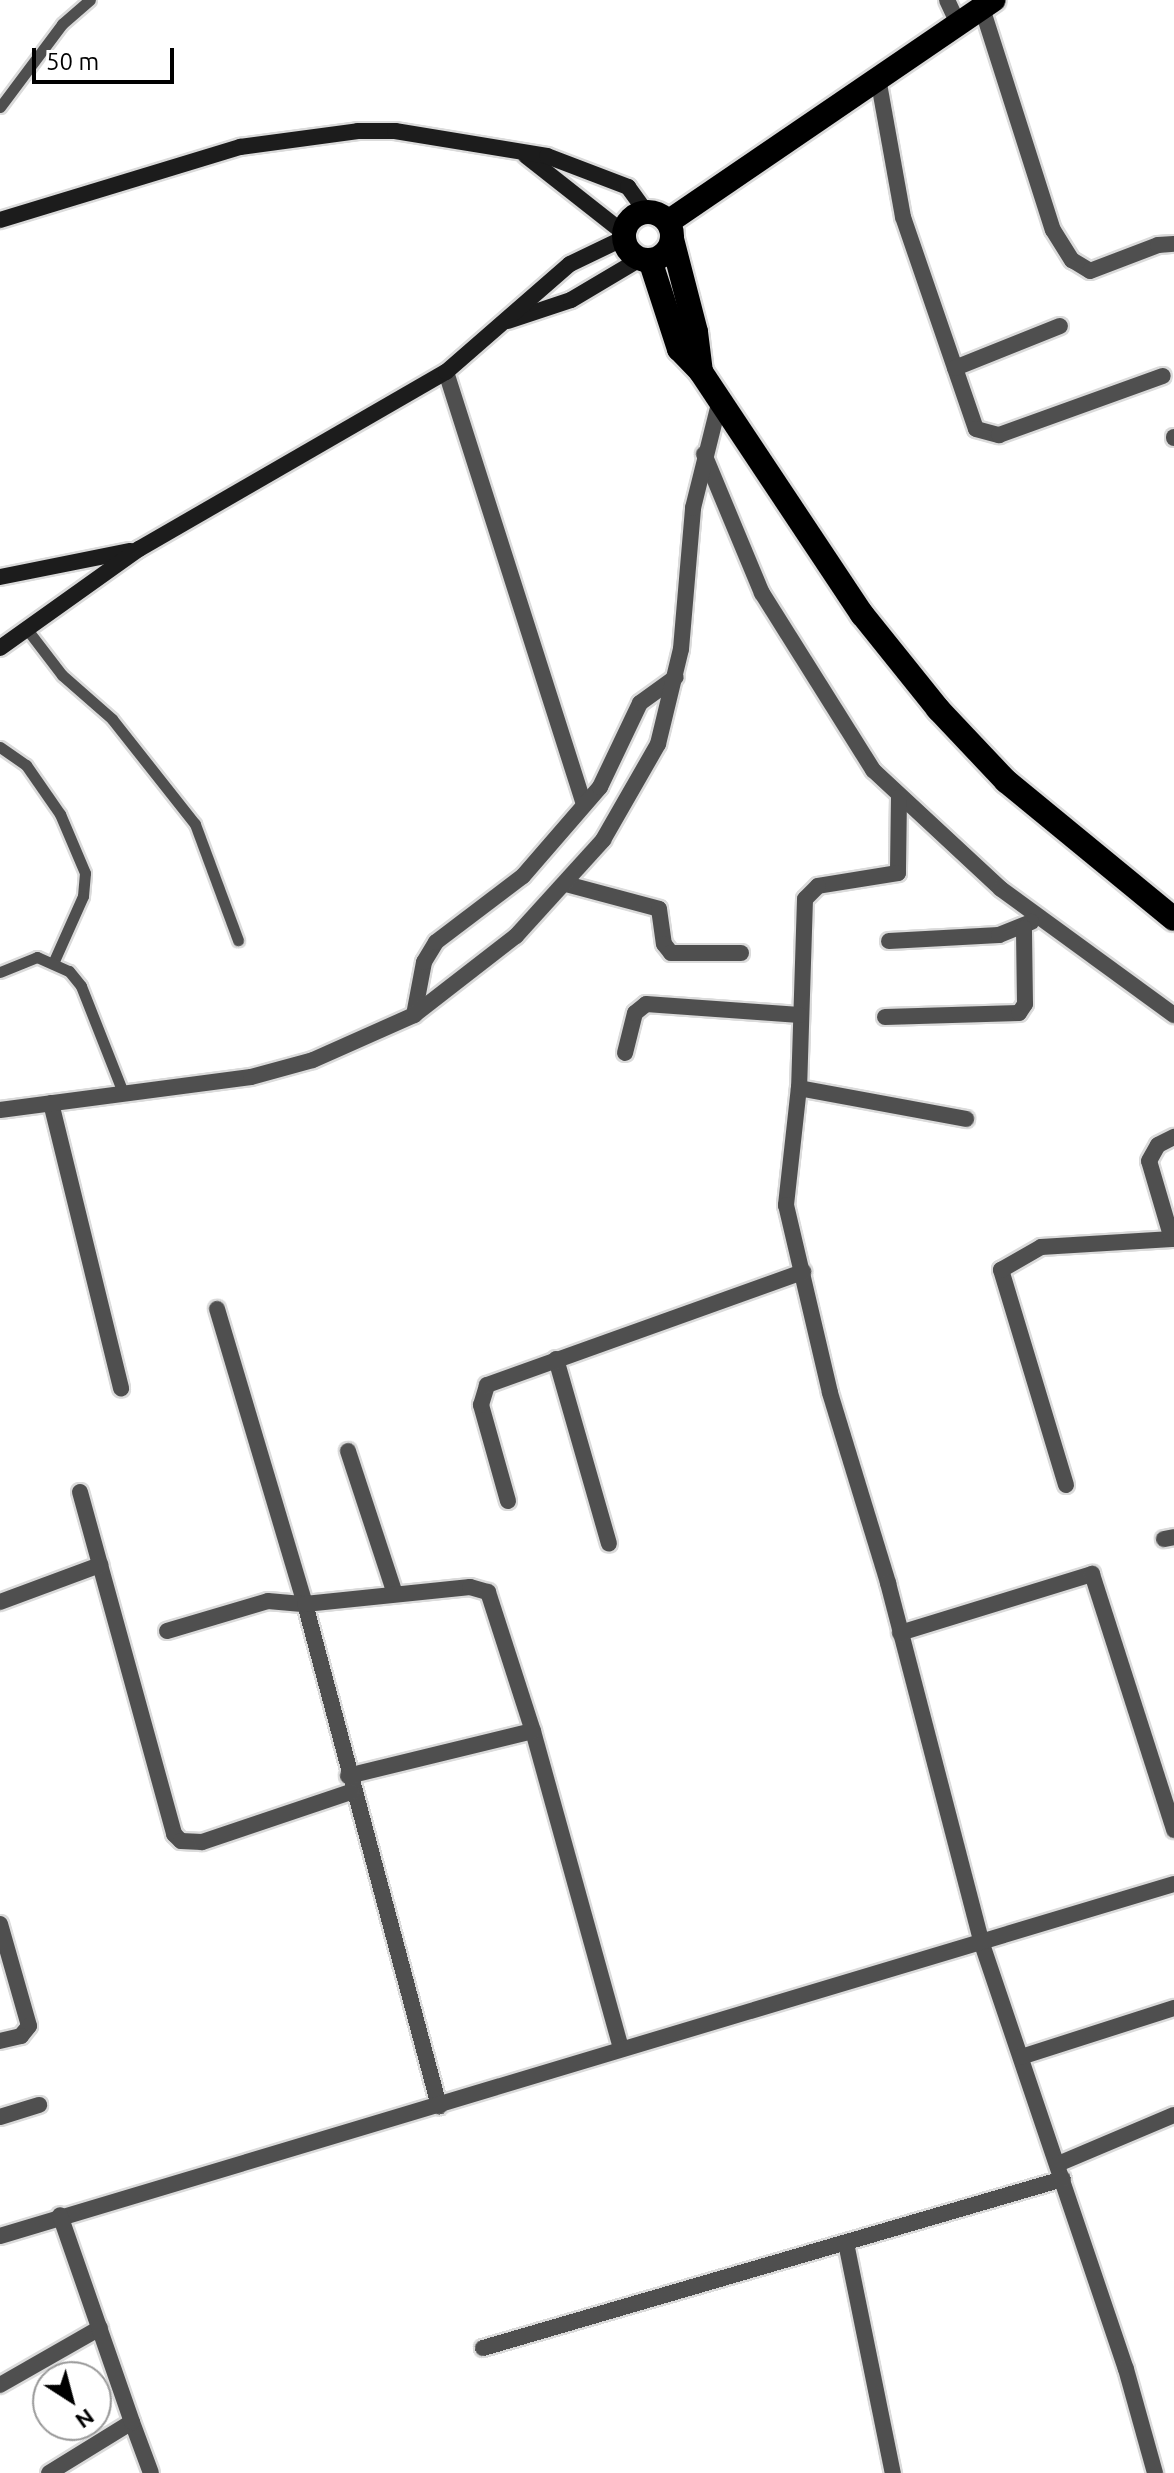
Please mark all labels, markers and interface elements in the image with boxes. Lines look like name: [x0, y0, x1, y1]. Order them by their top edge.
scale bar: [36, 32, 178, 82]
text: 50 m: [46, 48, 99, 75]
north arrow: [32, 2361, 112, 2441]
text: N: [71, 2404, 99, 2434]

